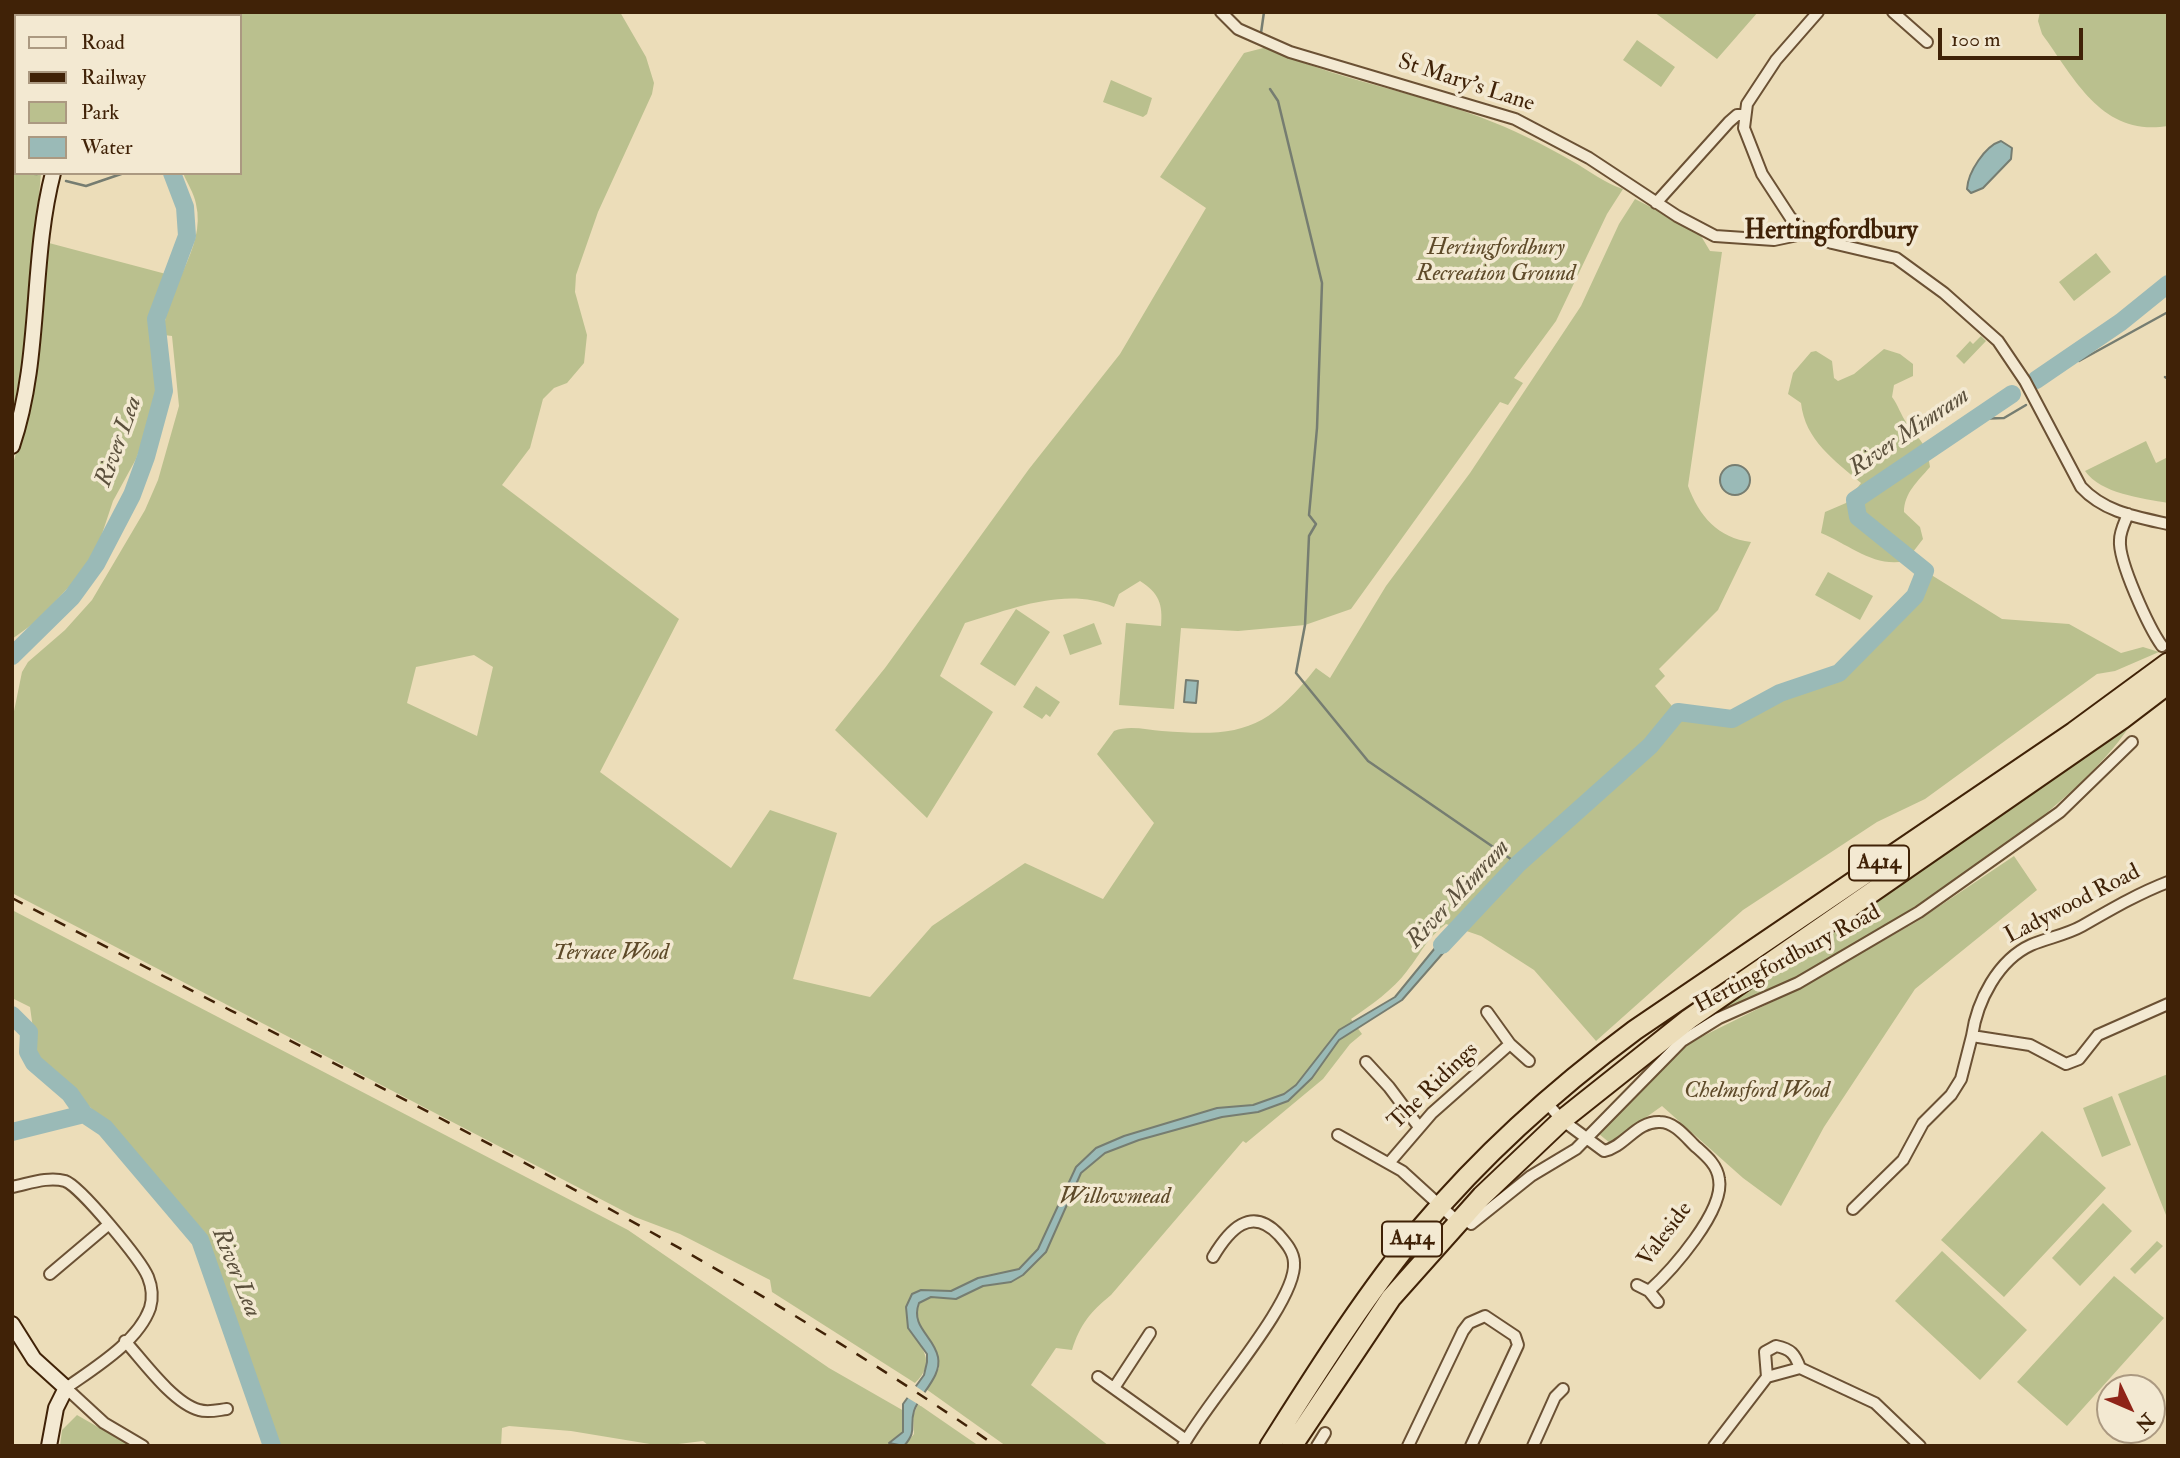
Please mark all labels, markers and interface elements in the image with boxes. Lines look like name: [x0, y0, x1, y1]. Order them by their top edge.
legend: [14, 14, 242, 175]
scale bar: [1942, 14, 2087, 58]
text: 100 m: [1951, 26, 2001, 53]
text: Road: [81, 29, 125, 56]
street label: St Mary's Lane: [1394, 49, 1538, 119]
text: Railway: [81, 64, 146, 91]
text: Park: [81, 99, 119, 126]
text: Water: [81, 134, 133, 161]
district label: Hertingfordbury: [1744, 216, 1918, 248]
park label: Hertingfordbury Recreation Ground: [1416, 235, 1576, 289]
water label: River Mimram: [1845, 382, 1975, 484]
water label: River Lea: [90, 393, 150, 491]
water label: River Mimram: [1401, 835, 1517, 955]
road number: A414: [1849, 846, 1909, 880]
street label: Ladywood Road: [2001, 859, 2145, 951]
street label: Hertingfordbury Road: [1690, 899, 1886, 1021]
park label: Terrace Wood: [553, 940, 669, 968]
street label: The Ridings: [1383, 1037, 1485, 1137]
park label: Chelmsford Wood: [1684, 1078, 1830, 1106]
park label: Willowmead: [1059, 1184, 1171, 1212]
street label: Valeside: [1633, 1197, 1699, 1273]
road number: A414: [1382, 1222, 1442, 1256]
water label: River Lea: [204, 1224, 266, 1322]
north arrow: [2096, 1374, 2166, 1444]
text: N: [2130, 1408, 2159, 1437]

